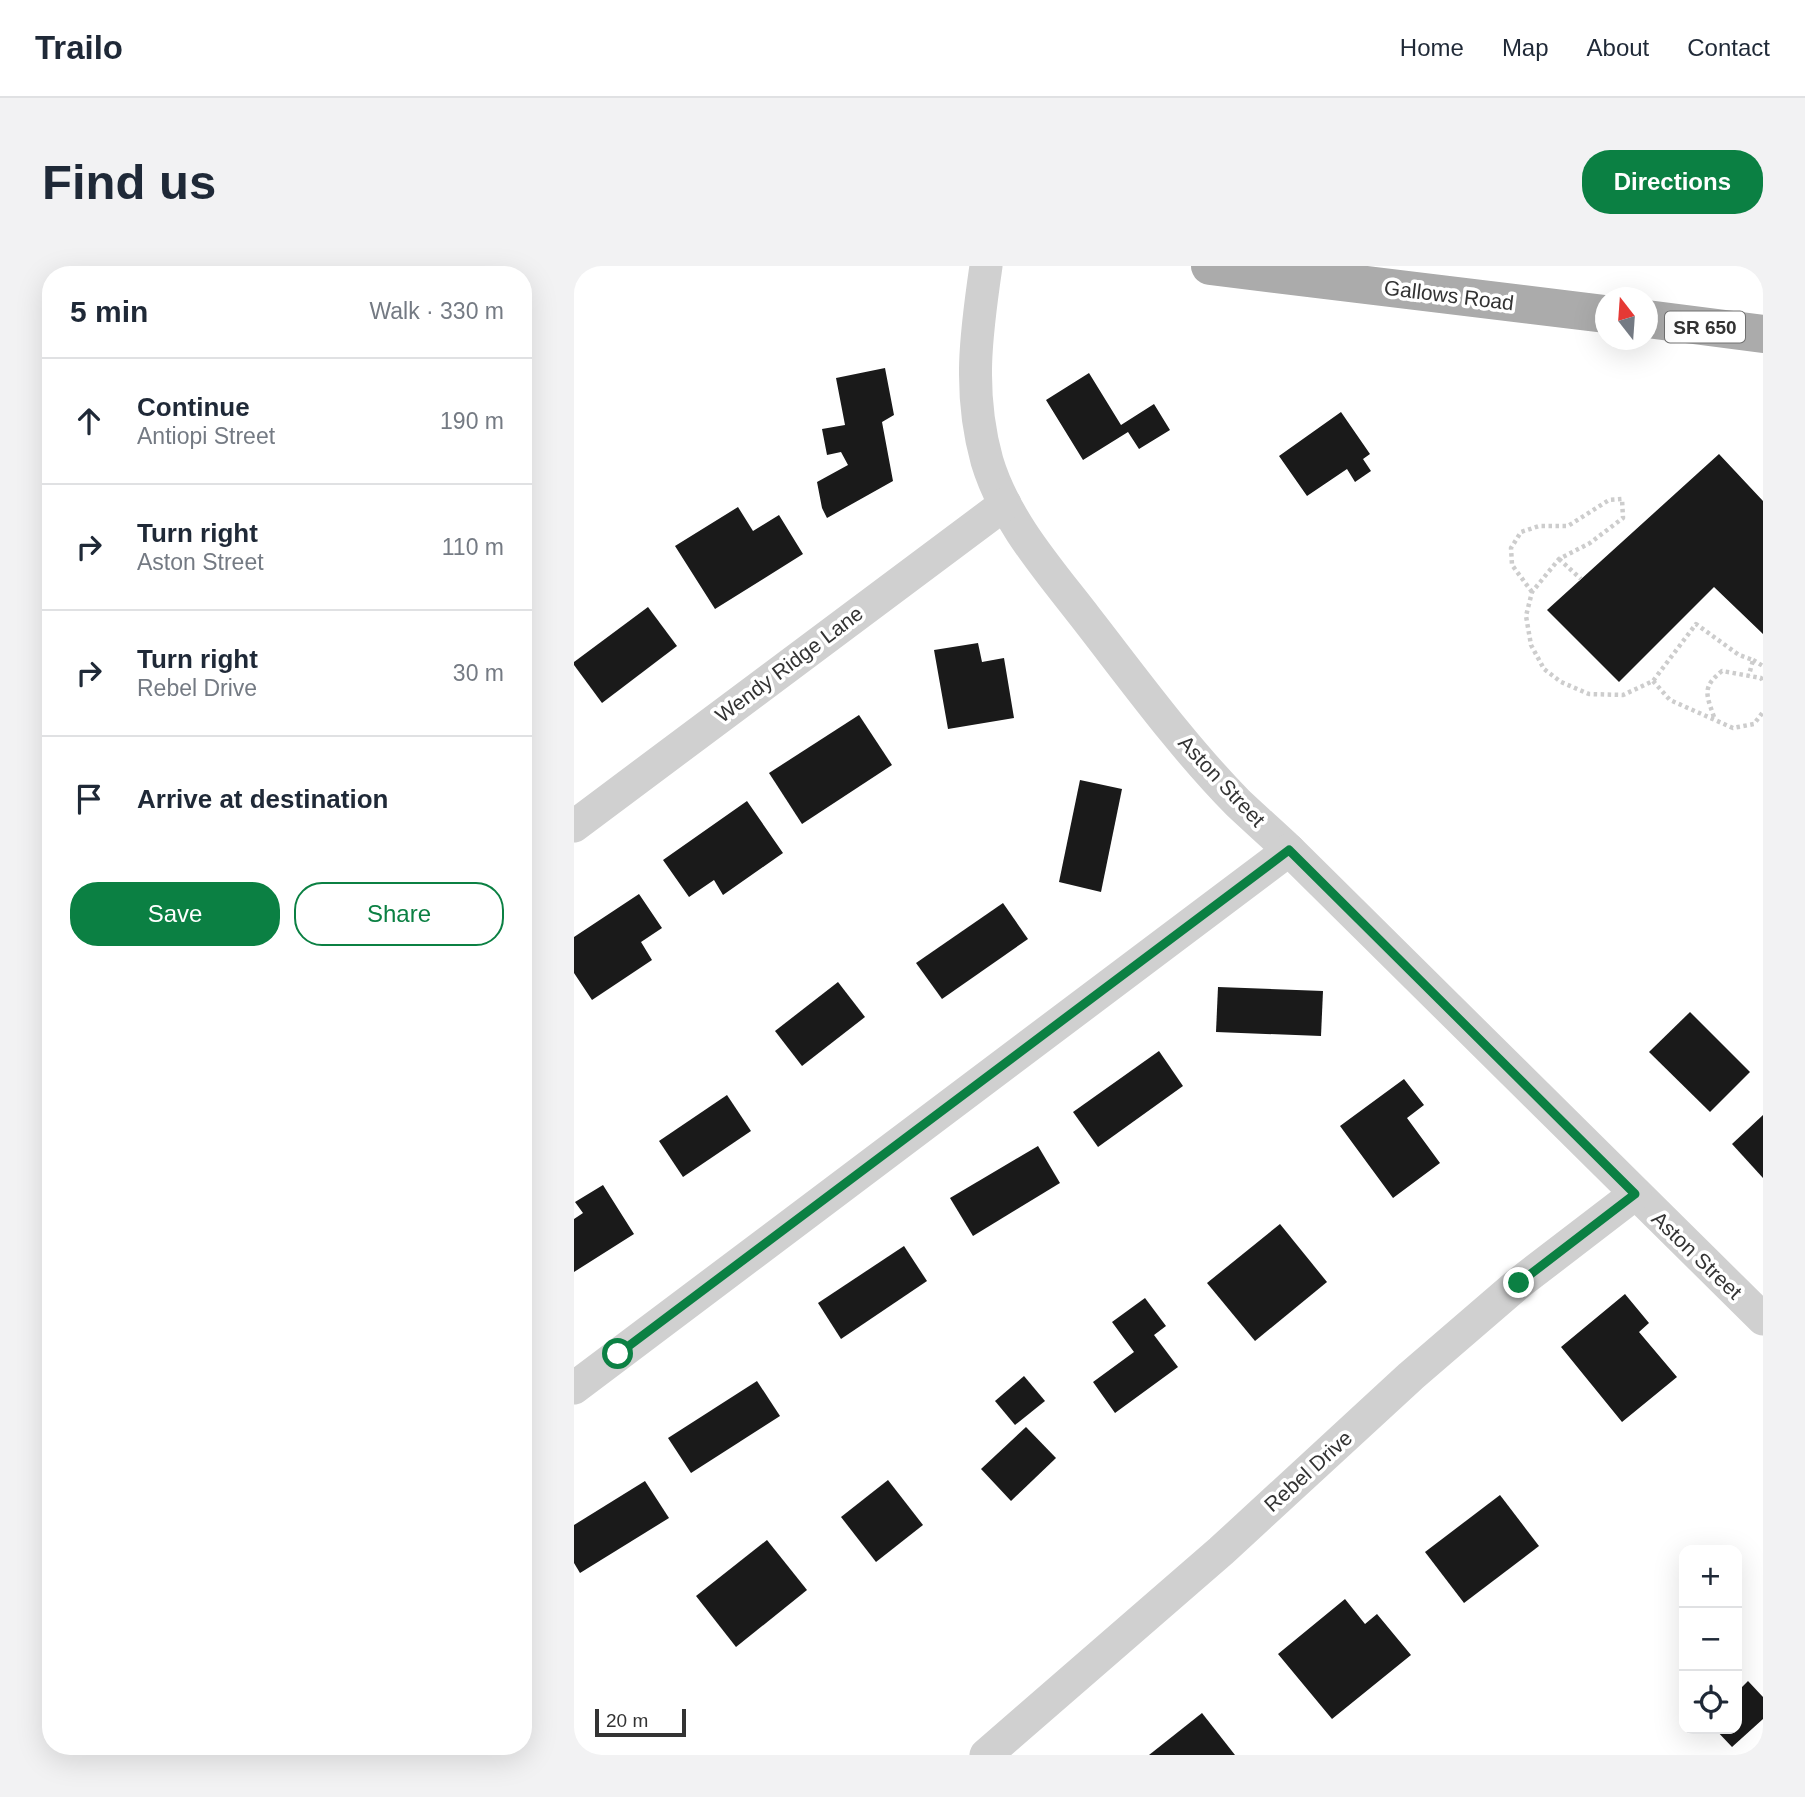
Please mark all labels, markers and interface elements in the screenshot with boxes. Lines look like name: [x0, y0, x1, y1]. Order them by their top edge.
text: Trailo: [35, 29, 123, 66]
text: Home: [1400, 34, 1464, 61]
text: Map: [1502, 34, 1549, 61]
text: About: [1587, 34, 1649, 61]
text: Contact: [1687, 34, 1770, 61]
button: Directions: [1582, 150, 1763, 214]
text: Find us: [42, 155, 216, 209]
street label: Gallows Road: [1383, 276, 1515, 314]
north arrow: [1595, 287, 1658, 350]
text: 5 min: [70, 295, 148, 328]
text: Walk · 330 m: [369, 298, 504, 324]
road number: SR 650: [1665, 311, 1745, 342]
text: Continue: [137, 392, 250, 422]
icon: ahead: [70, 402, 108, 440]
text: 190 m: [440, 408, 504, 434]
text: Antiopi Street: [137, 423, 275, 449]
text: Turn right: [137, 518, 258, 548]
icon: right: [70, 528, 108, 566]
text: 110 m: [442, 534, 504, 560]
text: Aston Street: [137, 549, 264, 575]
street label: Wendy Ridge Lane: [711, 601, 867, 727]
text: Turn right: [137, 644, 258, 674]
icon: right: [70, 654, 108, 692]
text: 30 m: [453, 660, 504, 686]
text: Rebel Drive: [137, 675, 257, 701]
street label: Aston Street: [1174, 731, 1270, 831]
icon: arrive: [70, 780, 108, 818]
text: Arrive at destination: [137, 784, 388, 814]
button: Save: [70, 882, 280, 946]
button: Share: [294, 882, 504, 946]
street label: Aston Street: [1647, 1207, 1747, 1304]
route end: [1503, 1267, 1534, 1298]
route start: [602, 1338, 633, 1369]
street label: Rebel Drive: [1260, 1426, 1356, 1516]
map controls: [1679, 1545, 1742, 1734]
button: +: [1679, 1545, 1742, 1608]
button: −: [1679, 1608, 1742, 1671]
button: locate: [1679, 1671, 1742, 1734]
scale bar: [595, 1706, 686, 1738]
text: 20 m: [606, 1710, 648, 1731]

